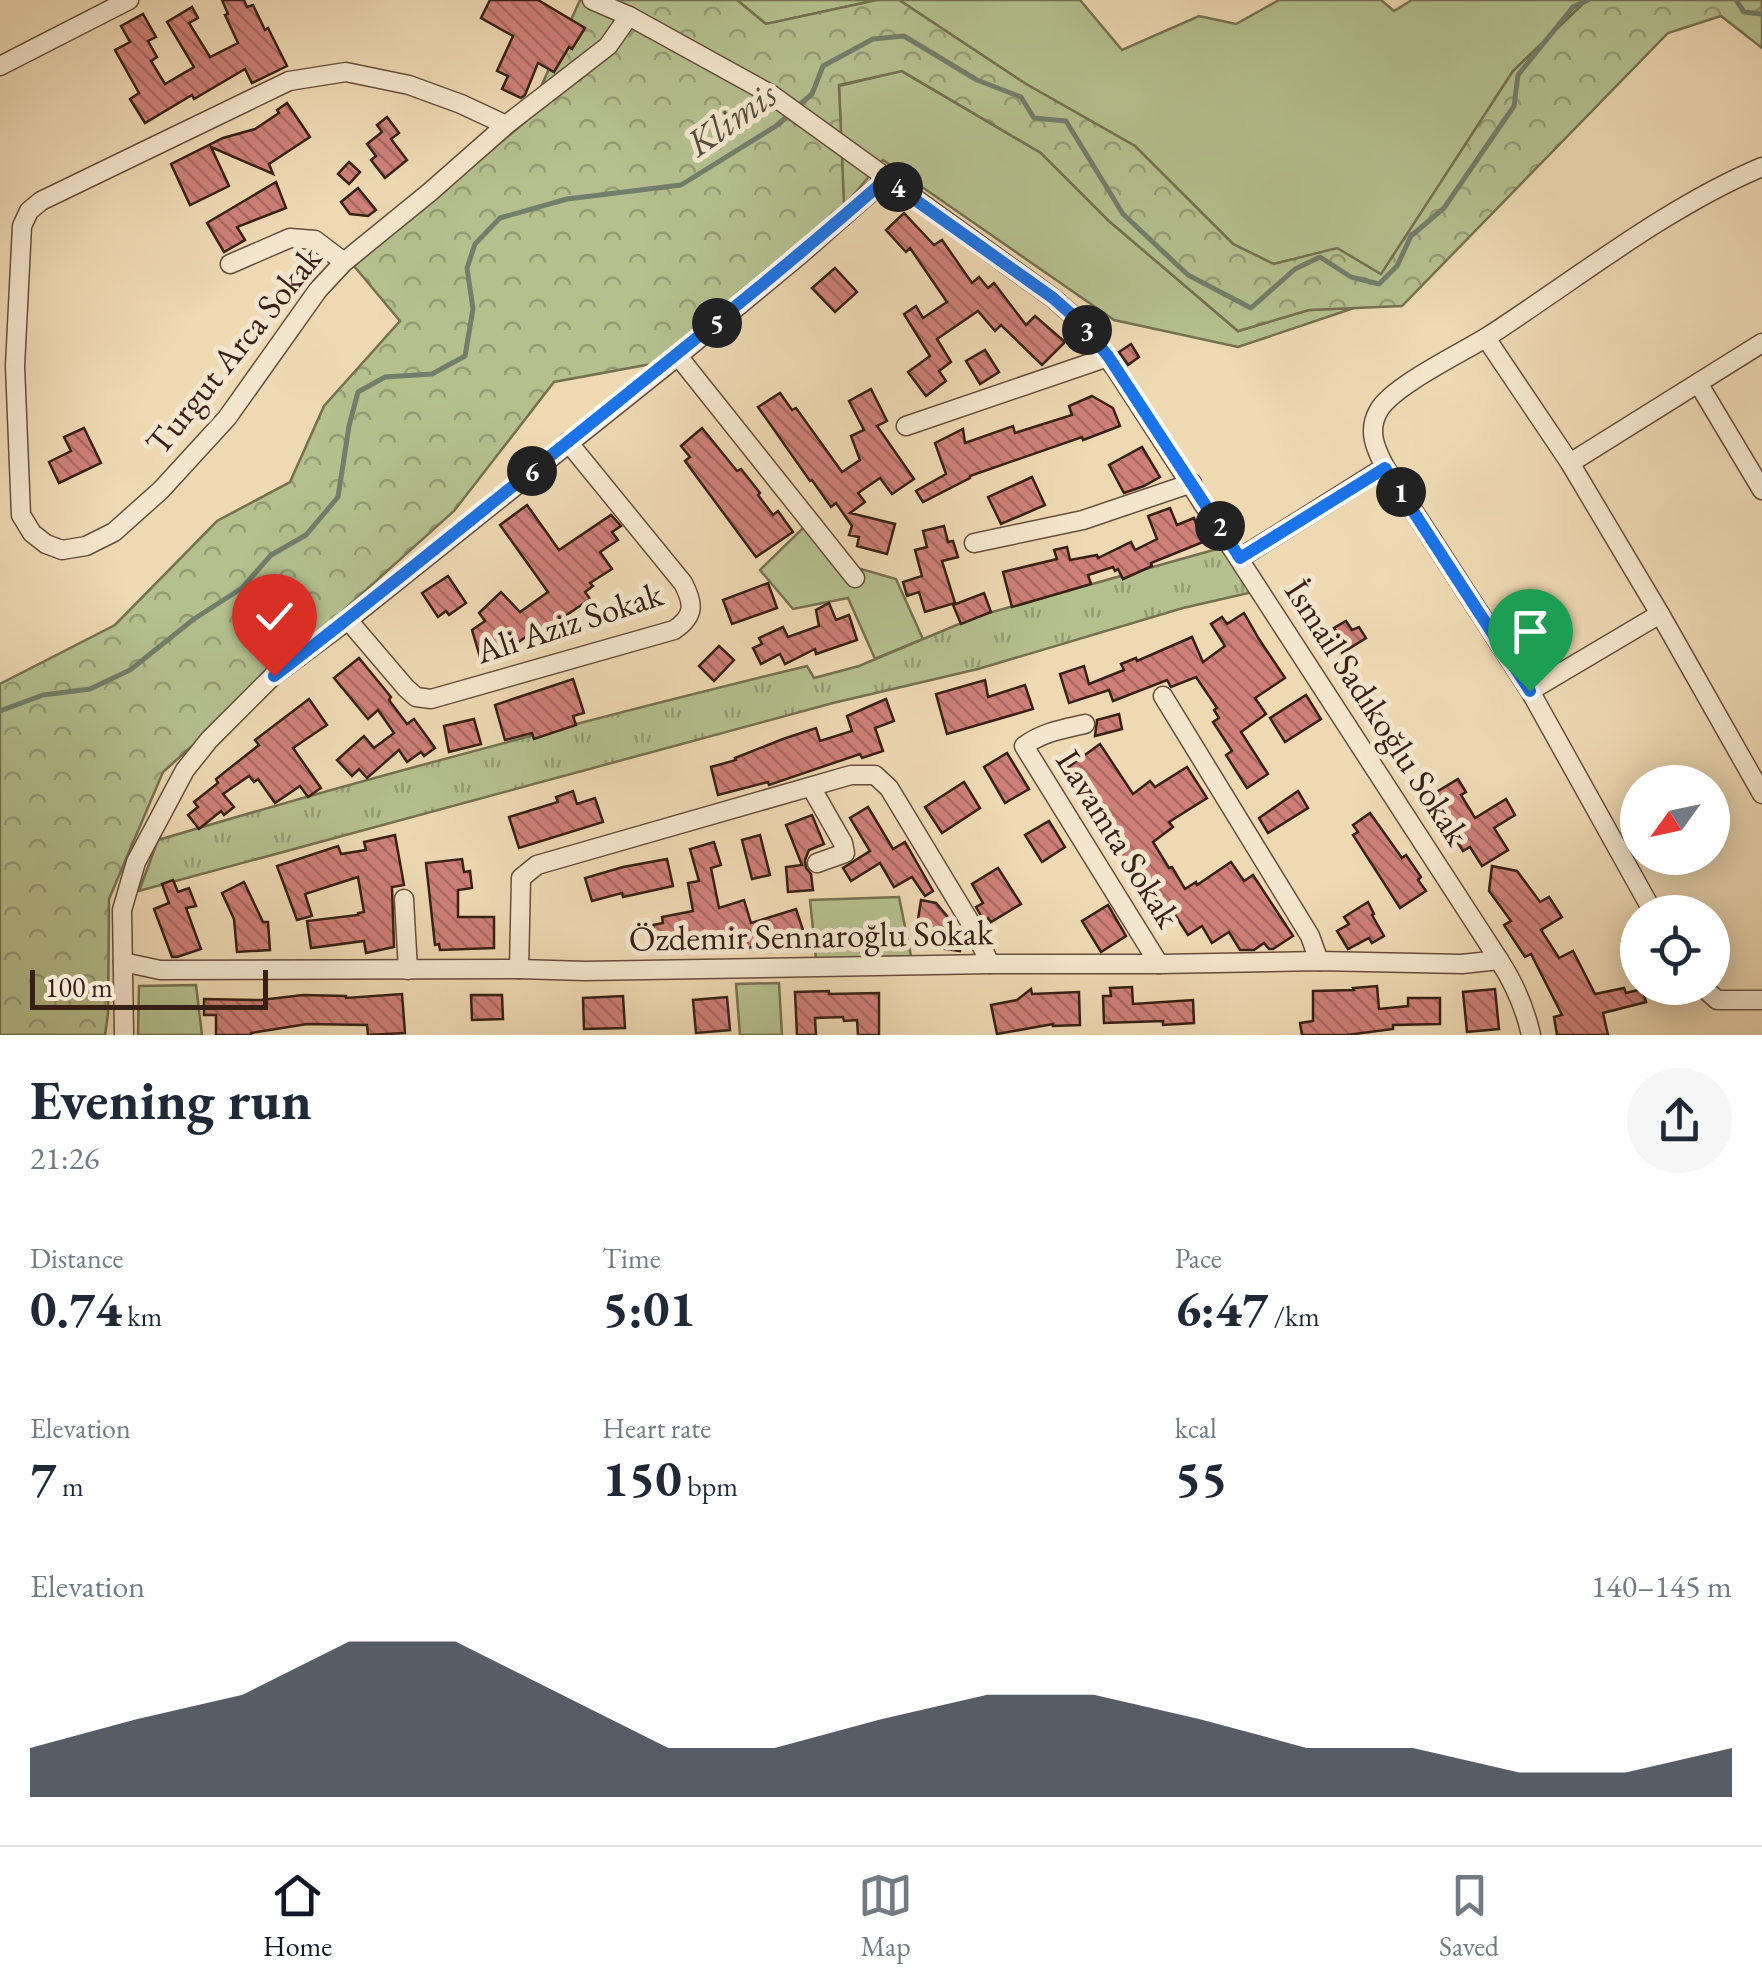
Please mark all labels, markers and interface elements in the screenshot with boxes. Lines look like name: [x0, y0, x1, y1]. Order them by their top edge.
water label: Klimis: [675, 69, 786, 167]
pin: 4: [873, 162, 923, 212]
text: 4: [891, 169, 905, 205]
street label: Turgut Arca Sokak: [135, 236, 331, 464]
pin: 5: [692, 298, 742, 348]
text: 5: [710, 305, 724, 341]
pin: 3: [1062, 305, 1112, 355]
text: 3: [1080, 312, 1094, 348]
pin: 6: [507, 446, 557, 496]
text: 6: [525, 453, 539, 489]
pin: 1: [1376, 467, 1426, 517]
text: 1: [1394, 474, 1408, 510]
pin: 2: [1195, 501, 1245, 551]
text: 2: [1213, 508, 1227, 544]
street label: Ali Aziz Sokak: [469, 571, 669, 674]
street label: İsmail Sadıkoğlu Sokak: [1275, 571, 1481, 854]
pin: [232, 574, 317, 677]
icon: check: [247, 589, 302, 644]
pin: [1488, 589, 1573, 692]
icon: arrive: [1503, 604, 1558, 659]
street label: Lavamta Sokak: [1047, 741, 1192, 936]
north arrow: [1620, 765, 1730, 875]
map controls: [1620, 765, 1730, 1005]
button: locate: [1620, 895, 1730, 1005]
street label: Özdemir Sennaroğlu Sokak: [628, 909, 994, 961]
scale bar: [30, 965, 268, 1010]
text: 100 m: [45, 969, 113, 1005]
text: Evening run: [30, 1064, 312, 1135]
button: share: [1627, 1068, 1732, 1173]
text: 21:26: [30, 1137, 99, 1179]
text: Distance: [30, 1240, 124, 1276]
text: Time: [602, 1240, 661, 1276]
text: Pace: [1175, 1240, 1222, 1276]
text: 0.74: [30, 1276, 122, 1341]
text: 5:01: [602, 1276, 696, 1341]
text: 6:47: [1175, 1276, 1268, 1341]
text: km: [122, 1298, 162, 1334]
text: /km: [1268, 1298, 1320, 1334]
text: Elevation: [30, 1410, 131, 1446]
text: Heart rate: [602, 1410, 711, 1446]
text: kcal: [1175, 1410, 1217, 1446]
text: 7: [30, 1446, 56, 1511]
text: 150: [602, 1446, 682, 1511]
text: 55: [1175, 1446, 1228, 1511]
text: m: [56, 1468, 84, 1504]
text: bpm: [682, 1468, 738, 1504]
text: Elevation: [30, 1565, 145, 1607]
text: 140–145 m: [1591, 1565, 1732, 1607]
tab: Home: [263, 1868, 332, 1964]
tab: Map: [858, 1868, 913, 1964]
tab: Saved: [1439, 1868, 1499, 1964]

